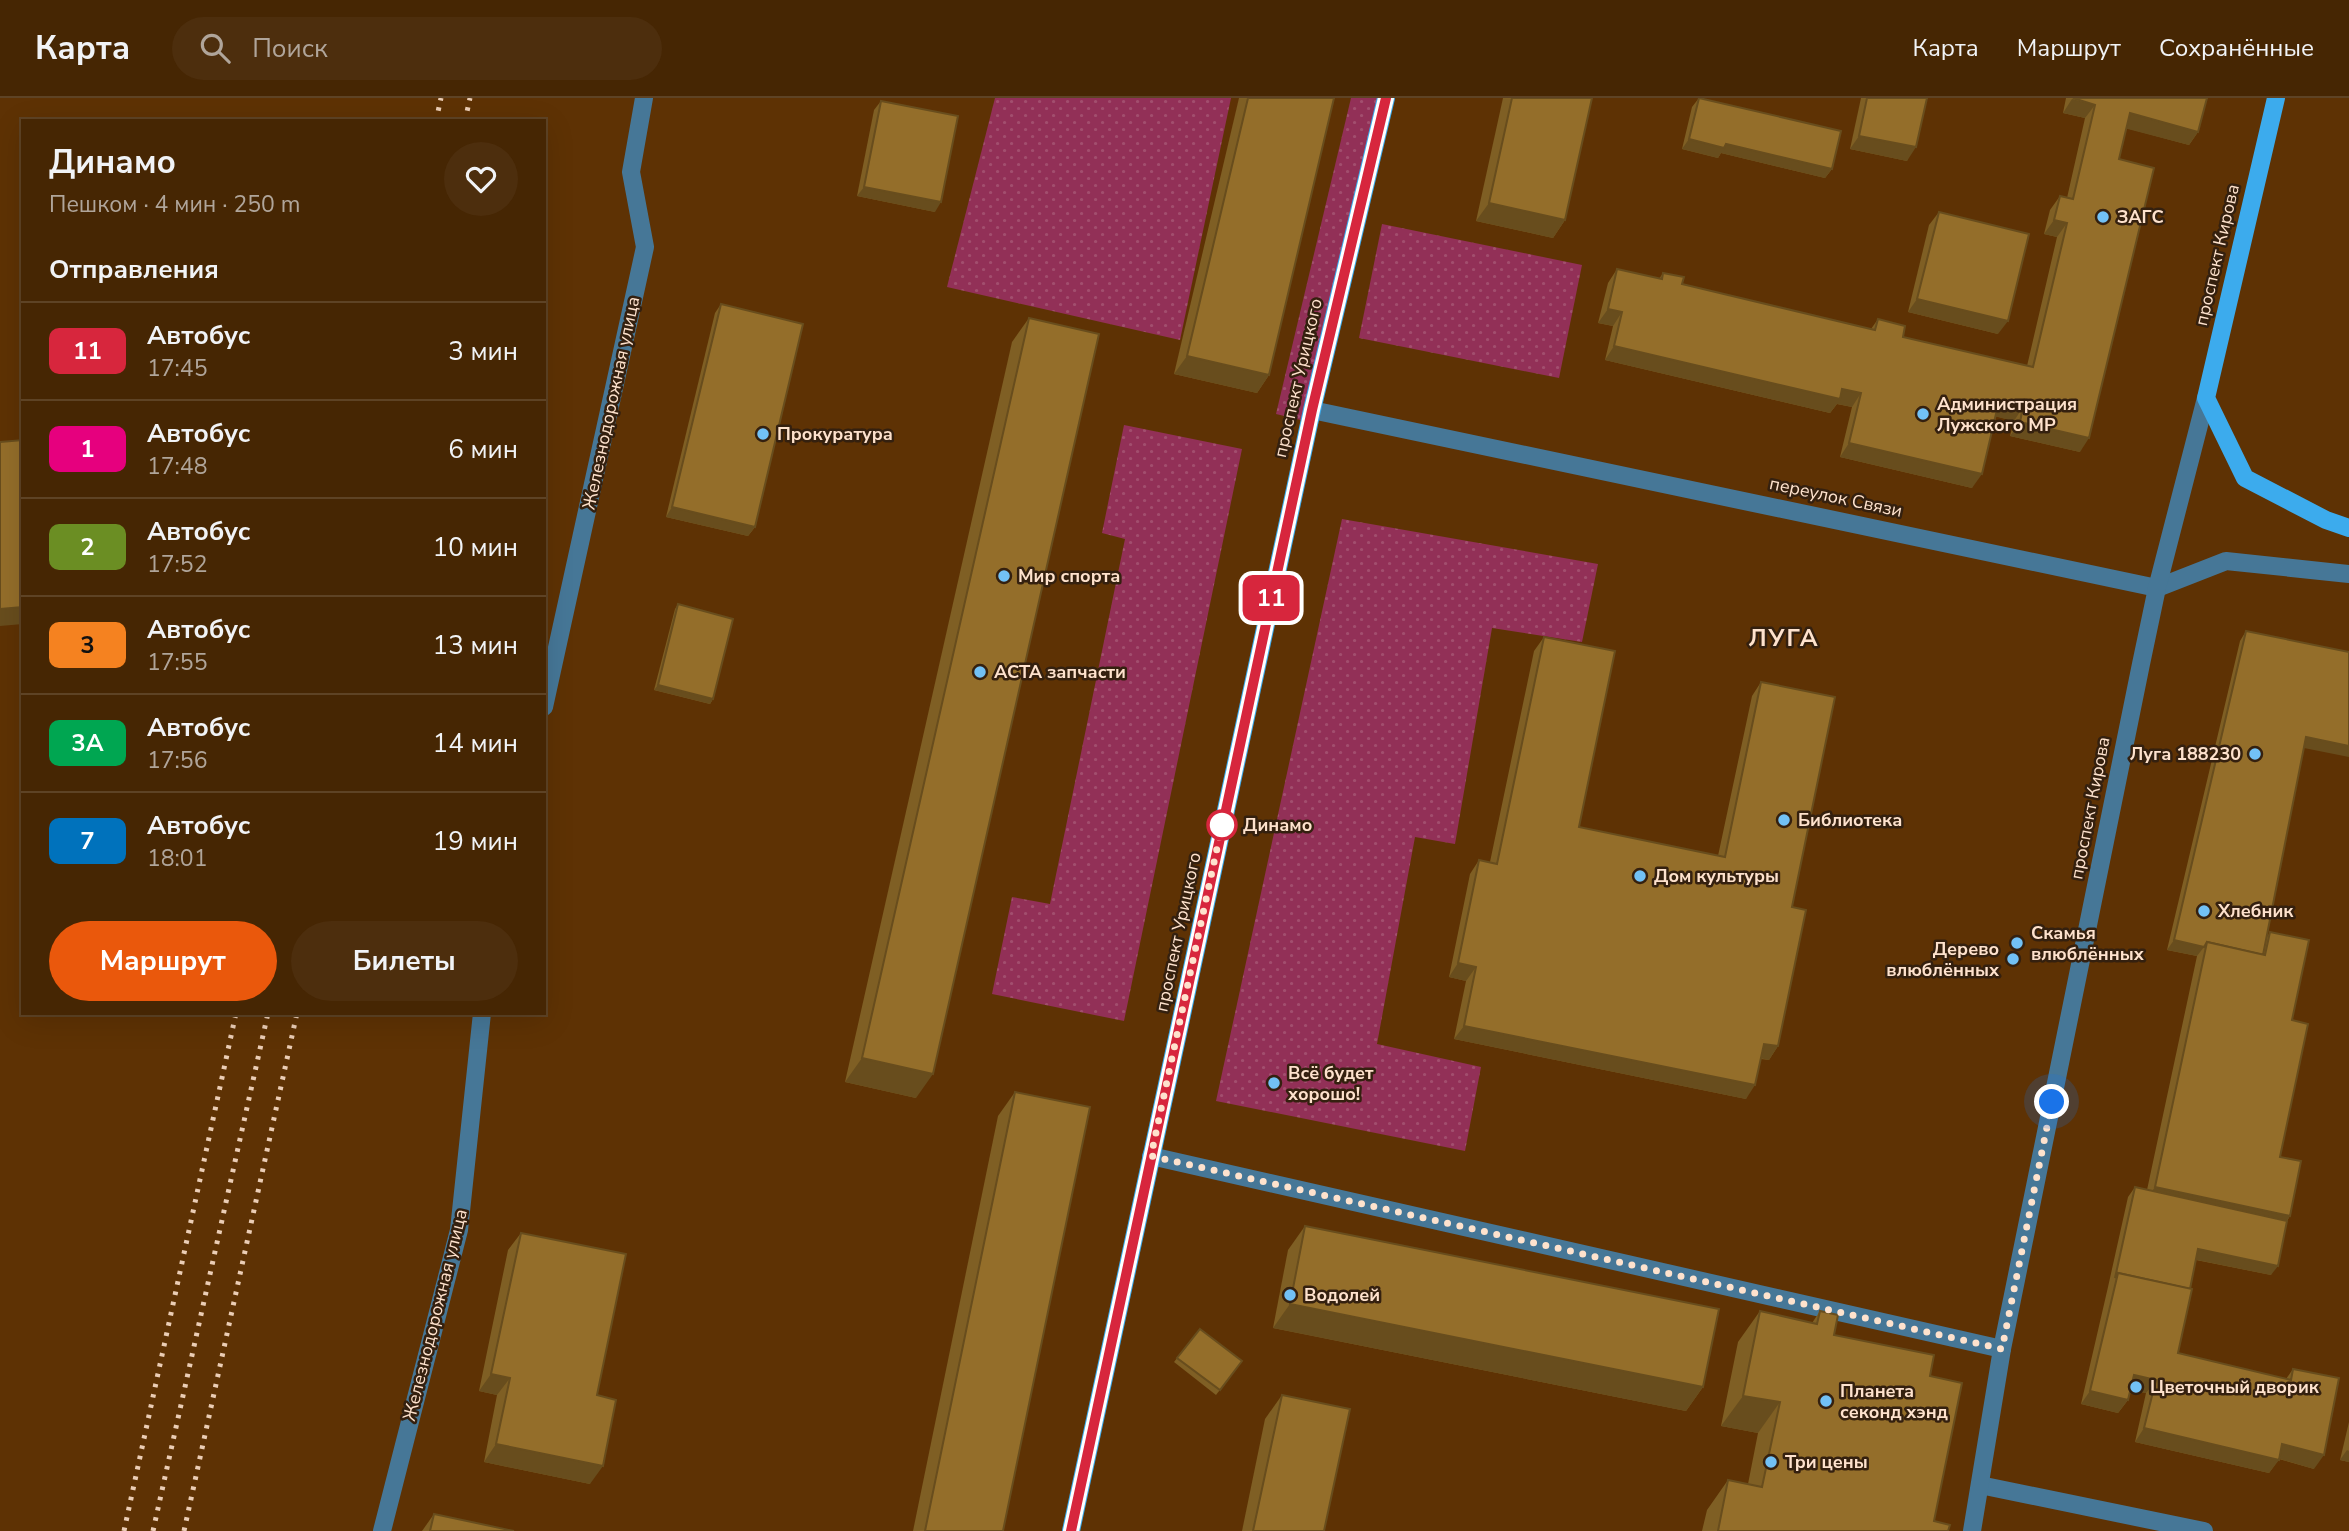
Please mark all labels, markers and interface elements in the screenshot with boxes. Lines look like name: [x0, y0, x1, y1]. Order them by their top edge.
search box: [172, 17, 662, 80]
text: Карта: [35, 26, 130, 71]
icon: search: [196, 29, 234, 67]
text: Поиск: [252, 31, 328, 66]
text: Карта: [1913, 32, 1979, 64]
text: Маршрут: [2017, 32, 2121, 64]
text: Сохранённые: [2159, 32, 2314, 64]
text: Динамо: [49, 140, 176, 185]
button: heart: [444, 142, 518, 216]
street label: проспект Кирова: [2189, 182, 2245, 328]
text: Пешком · 4 мин · 250 m: [49, 189, 300, 220]
place label: ЗАГС: [2117, 205, 2164, 229]
marker: ЗАГС: [2095, 209, 2111, 225]
text: Отправления: [49, 252, 219, 287]
street label: Железнодорожная улица: [577, 294, 645, 512]
street label: проспект Урицкого: [1268, 296, 1328, 460]
text: Автобус: [147, 318, 250, 353]
text: 3 мин: [448, 334, 518, 369]
text: 11: [73, 335, 102, 367]
text: 17:45: [147, 353, 207, 384]
place label: Администрация Лужского МР: [1937, 392, 2077, 437]
marker: Администрация Лужского МР: [1915, 406, 1931, 422]
text: Автобус: [147, 416, 250, 451]
place label: Прокуратура: [777, 422, 893, 446]
marker: Прокуратура: [755, 426, 771, 442]
text: 6 мин: [448, 432, 518, 467]
text: 1: [80, 433, 95, 465]
text: 17:48: [147, 451, 207, 482]
street label: переулок Связи: [1767, 471, 1905, 523]
text: Автобус: [147, 514, 250, 549]
text: 10 мин: [433, 530, 518, 565]
text: 2: [80, 531, 95, 563]
text: 17:52: [147, 549, 207, 580]
place label: Мир спорта: [1018, 564, 1120, 588]
marker: Мир спорта: [996, 568, 1012, 584]
line badge: 11: [1240, 575, 1302, 621]
text: 11: [1257, 582, 1285, 614]
text: Автобус: [147, 612, 250, 647]
district label: ЛУГА: [1749, 622, 1820, 654]
text: 13 мин: [433, 628, 518, 663]
text: 3: [80, 629, 95, 661]
text: 17:55: [147, 647, 207, 678]
place label: АСТА запчасти: [994, 660, 1126, 684]
marker: АСТА запчасти: [972, 664, 988, 680]
text: Автобус: [147, 710, 250, 745]
text: 14 мин: [433, 726, 518, 761]
text: 3А: [71, 727, 104, 759]
street label: проспект Кирова: [2064, 735, 2116, 881]
place label: Луга 188230: [2130, 742, 2241, 766]
text: 17:56: [147, 745, 207, 776]
marker: Луга 188230: [2247, 746, 2263, 762]
text: Автобус: [147, 808, 250, 843]
place label: Библиотека: [1798, 808, 1902, 832]
marker: Динамо: [1207, 810, 1237, 840]
marker: Библиотека: [1776, 812, 1792, 828]
place label: Динамо: [1243, 813, 1312, 837]
text: 19 мин: [433, 824, 518, 859]
text: 7: [80, 825, 95, 857]
text: 18:01: [147, 843, 207, 874]
street label: проспект Урицкого: [1149, 850, 1207, 1014]
place label: Дом культуры: [1654, 864, 1779, 888]
marker: Дом культуры: [1632, 868, 1648, 884]
place label: Хлебник: [2217, 899, 2294, 923]
marker: Хлебник: [2196, 903, 2212, 919]
button: Маршрут: [49, 921, 277, 1001]
button: Билеты: [291, 921, 518, 1001]
place label: Скамья влюблённых: [2031, 921, 2145, 966]
marker: Скамья влюблённых: [2009, 935, 2025, 951]
place label: Дерево влюблённых: [1886, 937, 2000, 982]
marker: Дерево влюблённых: [2005, 951, 2021, 967]
place label: Всё будет хорошо!: [1288, 1061, 1374, 1106]
marker: Всё будет хорошо!: [1266, 1075, 1282, 1091]
your location: [2034, 1084, 2069, 1119]
street label: Железнодорожная улица: [397, 1207, 473, 1423]
place label: Водолей: [1304, 1283, 1380, 1307]
marker: Водолей: [1282, 1287, 1298, 1303]
place label: Цветочный дворик: [2150, 1375, 2320, 1399]
place label: Планета секонд хэнд: [1840, 1379, 1948, 1424]
marker: Цветочный дворик: [2128, 1379, 2144, 1395]
marker: Планета секонд хэнд: [1818, 1393, 1834, 1409]
place label: Три цены: [1785, 1450, 1868, 1474]
marker: Три цены: [1763, 1454, 1779, 1470]

